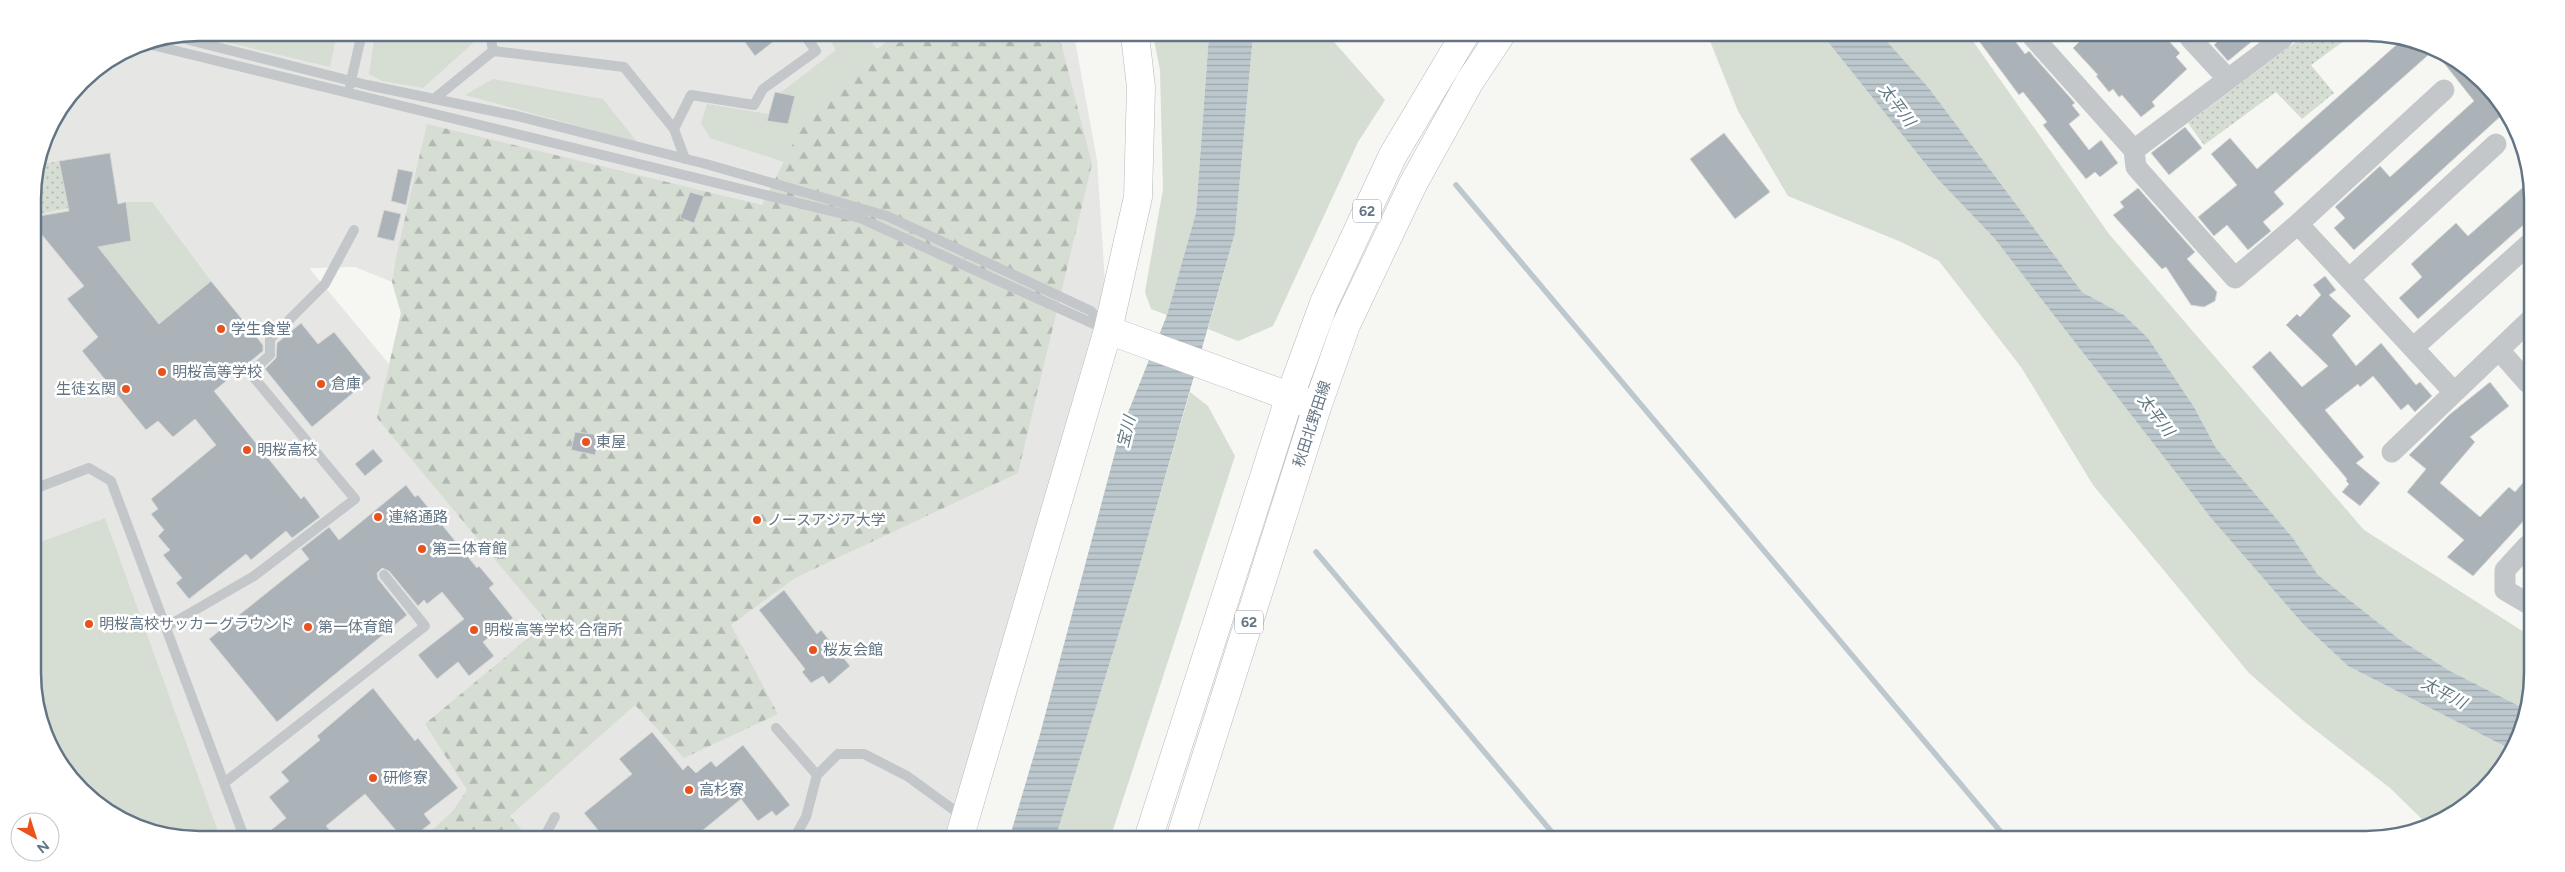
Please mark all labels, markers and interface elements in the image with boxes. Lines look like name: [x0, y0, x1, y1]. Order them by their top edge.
water label: 太平川: [1875, 80, 1920, 131]
road number: 62: [1353, 200, 1381, 222]
place label: 学生食堂: [231, 320, 291, 338]
marker: 学生食堂: [215, 323, 227, 335]
place label: 明桜高等学校: [172, 363, 262, 381]
marker: 明桜高等学校: [156, 366, 168, 378]
place label: 倉庫: [331, 375, 361, 393]
marker: 倉庫: [315, 378, 327, 390]
street label: 秋田北野田線: [1290, 378, 1334, 470]
place label: 生徒玄関: [56, 380, 116, 398]
marker: 生徒玄関: [120, 383, 132, 395]
water label: 太平川: [2134, 390, 2179, 441]
water label: 宝川: [1113, 412, 1140, 450]
place label: 東屋: [596, 433, 626, 451]
marker: 東屋: [580, 436, 592, 448]
place label: 明桜高校: [257, 441, 317, 459]
marker: 明桜高校: [241, 444, 253, 456]
place label: 連絡通路: [388, 508, 448, 526]
marker: 連絡通路: [372, 511, 384, 523]
place label: ノースアジア大学: [767, 511, 886, 529]
marker: ノースアジア大学: [751, 514, 763, 526]
place label: 第二体育館: [432, 540, 507, 558]
marker: 第二体育館: [416, 543, 428, 555]
road number: 62: [1235, 610, 1263, 634]
place label: 明桜高校サッカーグラウンド: [99, 615, 294, 633]
marker: 明桜高校サッカーグラウンド: [83, 618, 95, 630]
place label: 第一体育館: [318, 618, 393, 636]
marker: 第一体育館: [302, 621, 314, 633]
place label: 明桜高等学校 合宿所: [484, 621, 623, 639]
marker: 明桜高等学校 合宿所: [468, 624, 480, 636]
place label: 桜友会館: [823, 641, 883, 659]
marker: 桜友会館: [807, 644, 819, 656]
water label: 太平川: [2418, 673, 2471, 714]
place label: 研修寮: [383, 769, 428, 787]
marker: 研修寮: [367, 772, 379, 784]
place label: 高杉寮: [699, 781, 744, 799]
marker: 高杉寮: [683, 784, 695, 796]
north arrow: [10, 812, 60, 862]
text: N: [33, 837, 52, 857]

